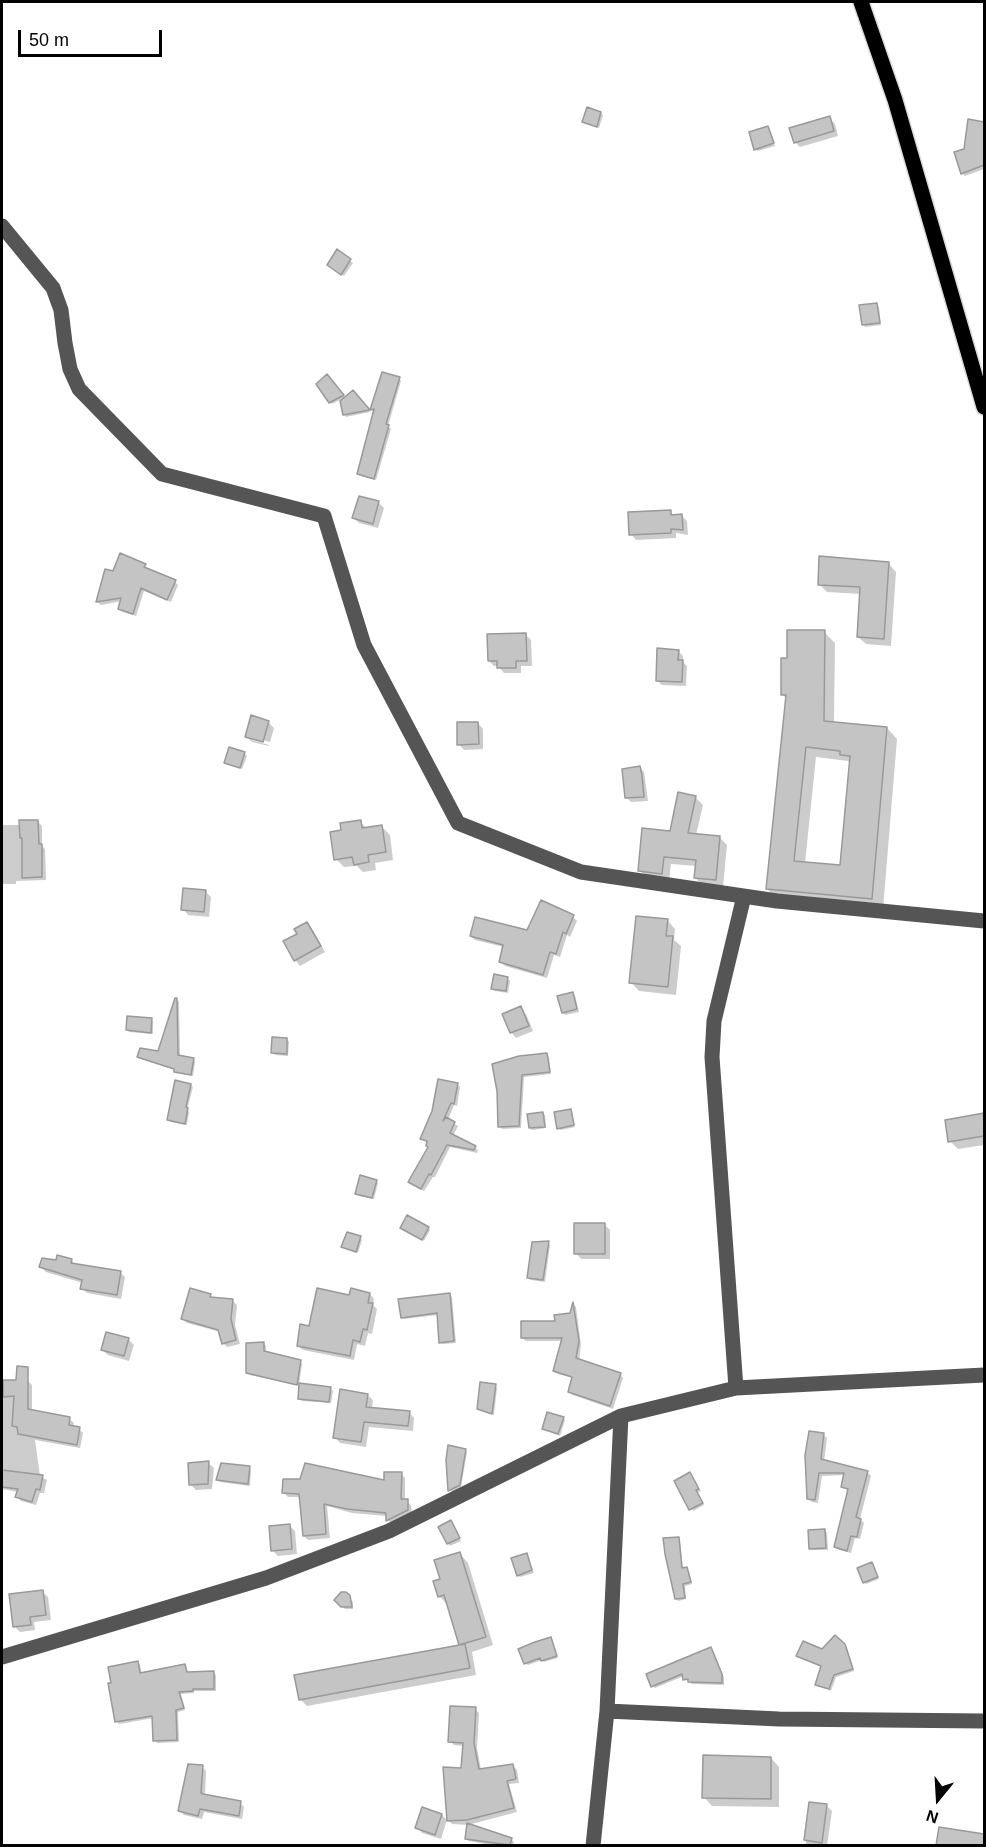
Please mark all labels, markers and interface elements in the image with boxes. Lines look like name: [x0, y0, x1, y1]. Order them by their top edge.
scale bar: [21, 18, 165, 56]
text: 50 m: [29, 30, 69, 50]
north arrow: [908, 1769, 968, 1829]
text: N: [924, 1807, 940, 1826]

